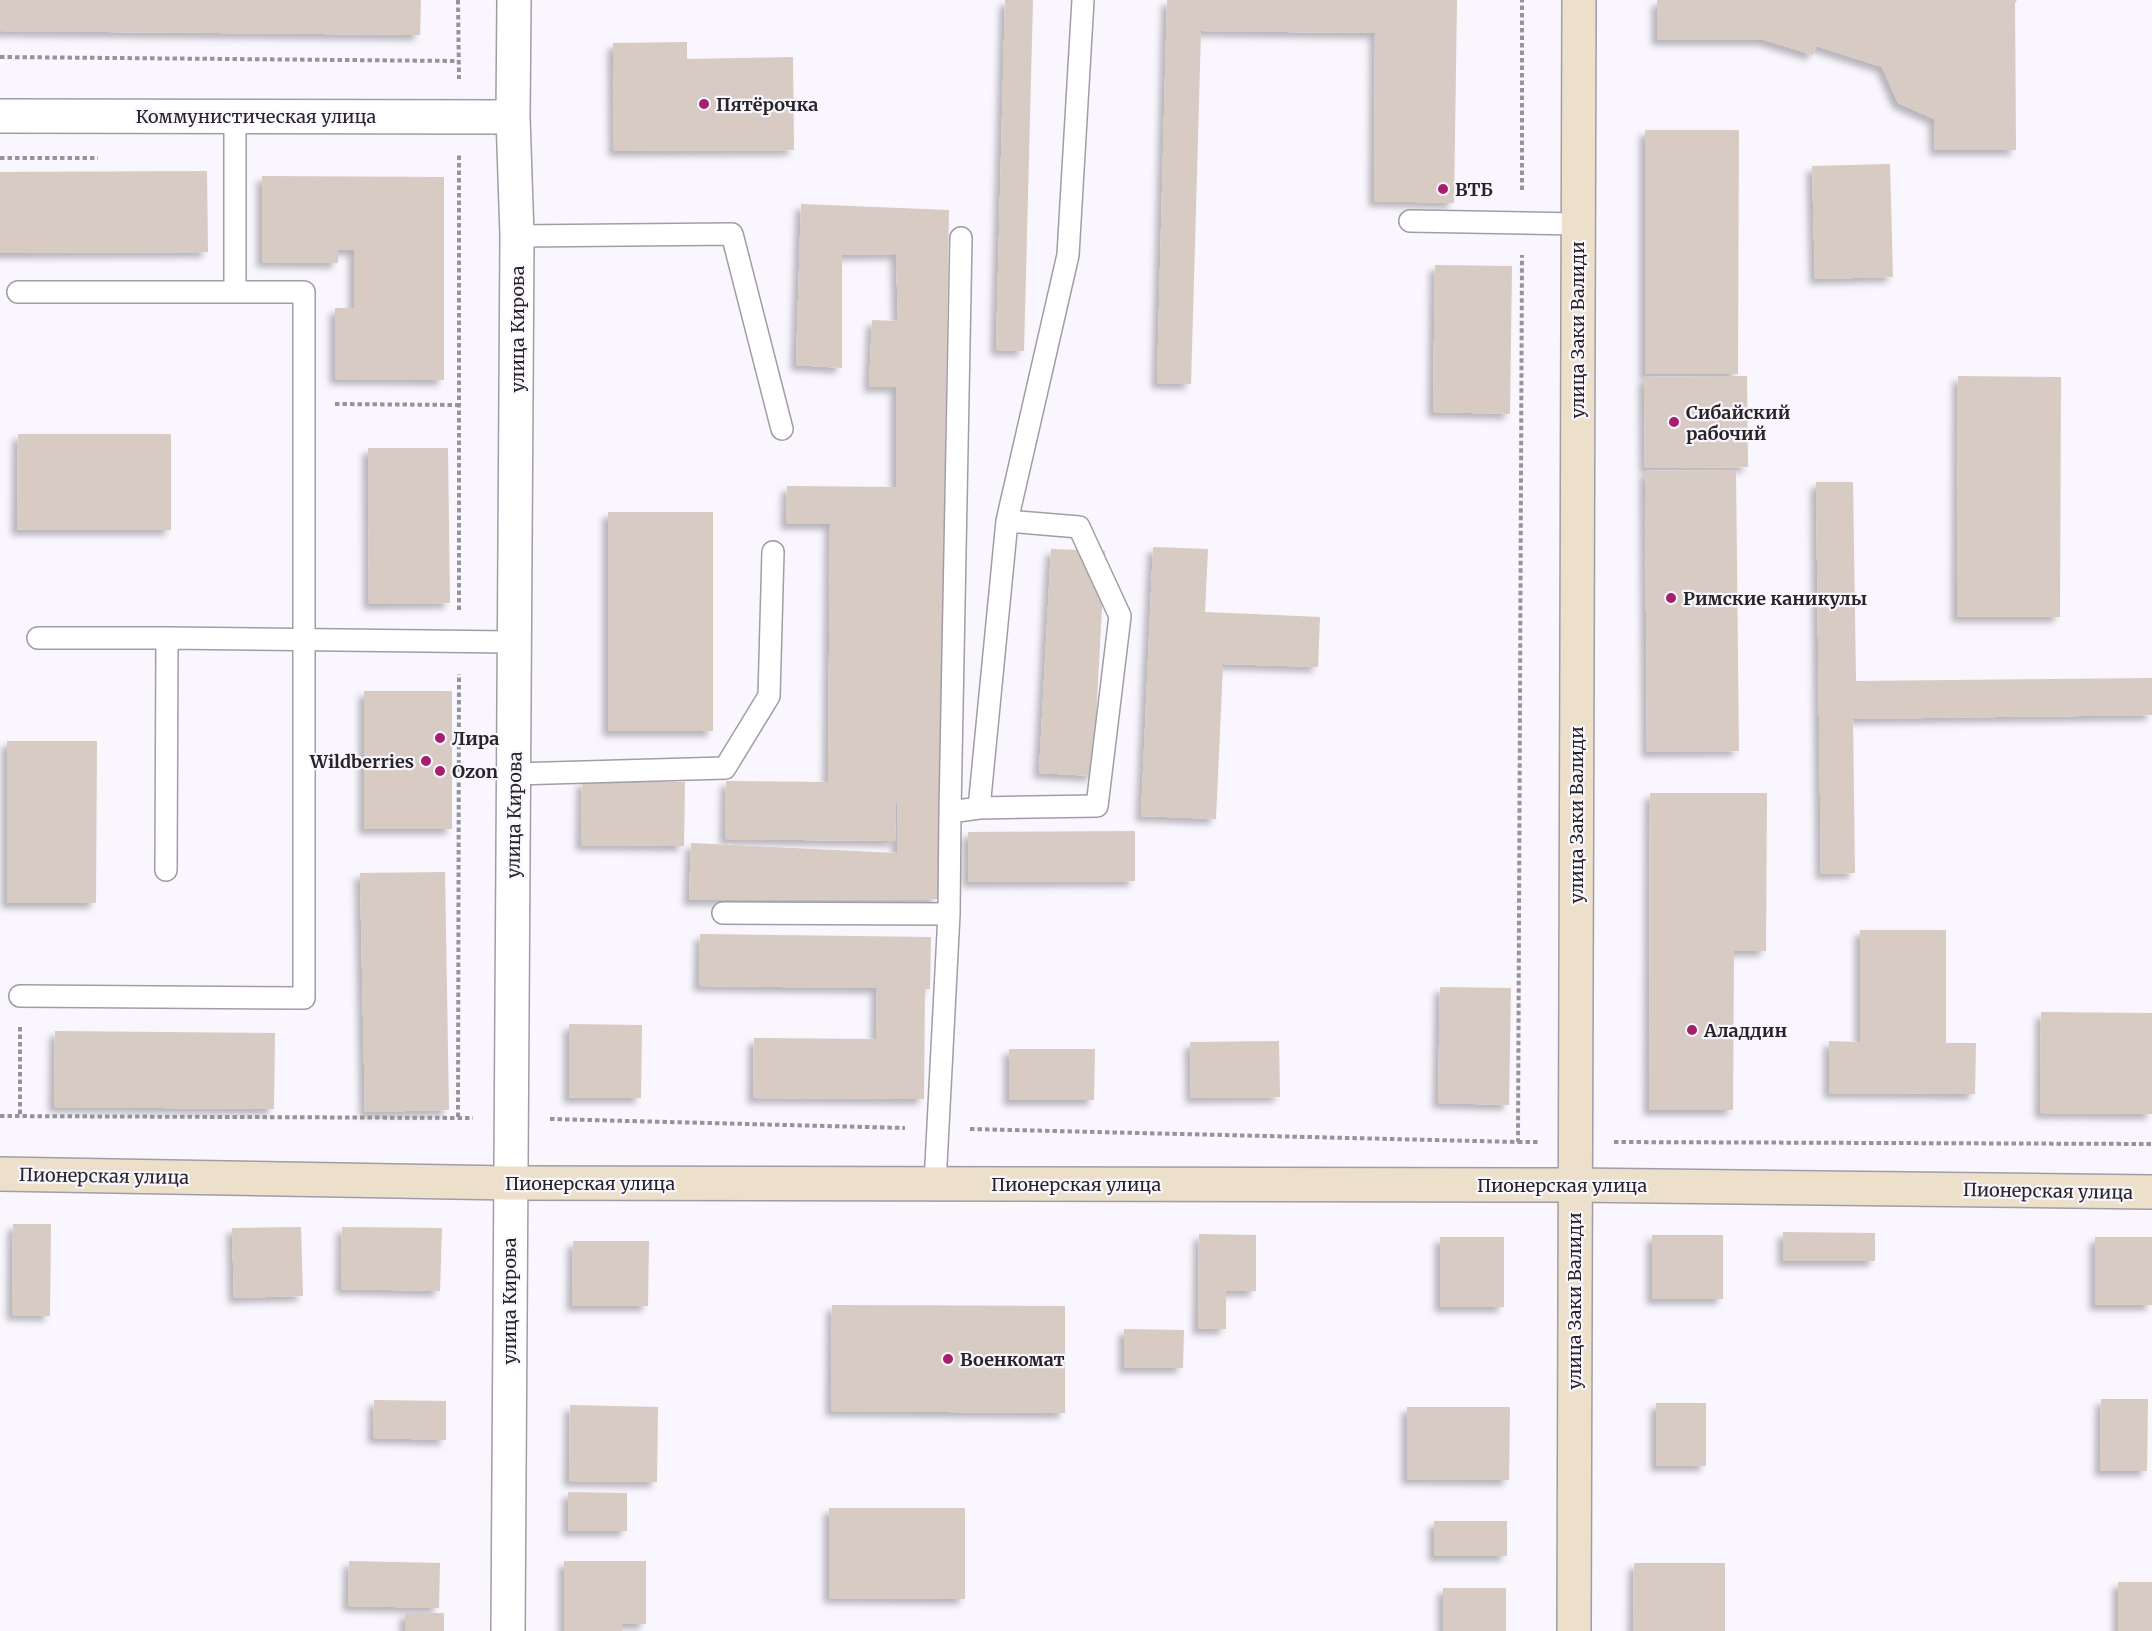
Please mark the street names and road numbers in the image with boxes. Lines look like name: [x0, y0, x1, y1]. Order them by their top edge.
street label: Коммунистическая улица: [136, 105, 377, 128]
street label: улица Заки Валиди: [1566, 241, 1589, 419]
street label: улица Кирова: [506, 265, 529, 392]
street label: улица Заки Валиди: [1565, 726, 1588, 904]
street label: улица Кирова: [501, 751, 527, 879]
street label: Пионерская улица: [19, 1163, 190, 1189]
street label: Пионерская улица: [505, 1172, 675, 1195]
street label: Пионерская улица: [991, 1173, 1161, 1196]
street label: Пионерская улица: [1477, 1174, 1647, 1197]
street label: Пионерская улица: [1963, 1178, 2134, 1204]
street label: улица Заки Валиди: [1563, 1212, 1586, 1390]
street label: улица Кирова: [498, 1237, 521, 1364]

